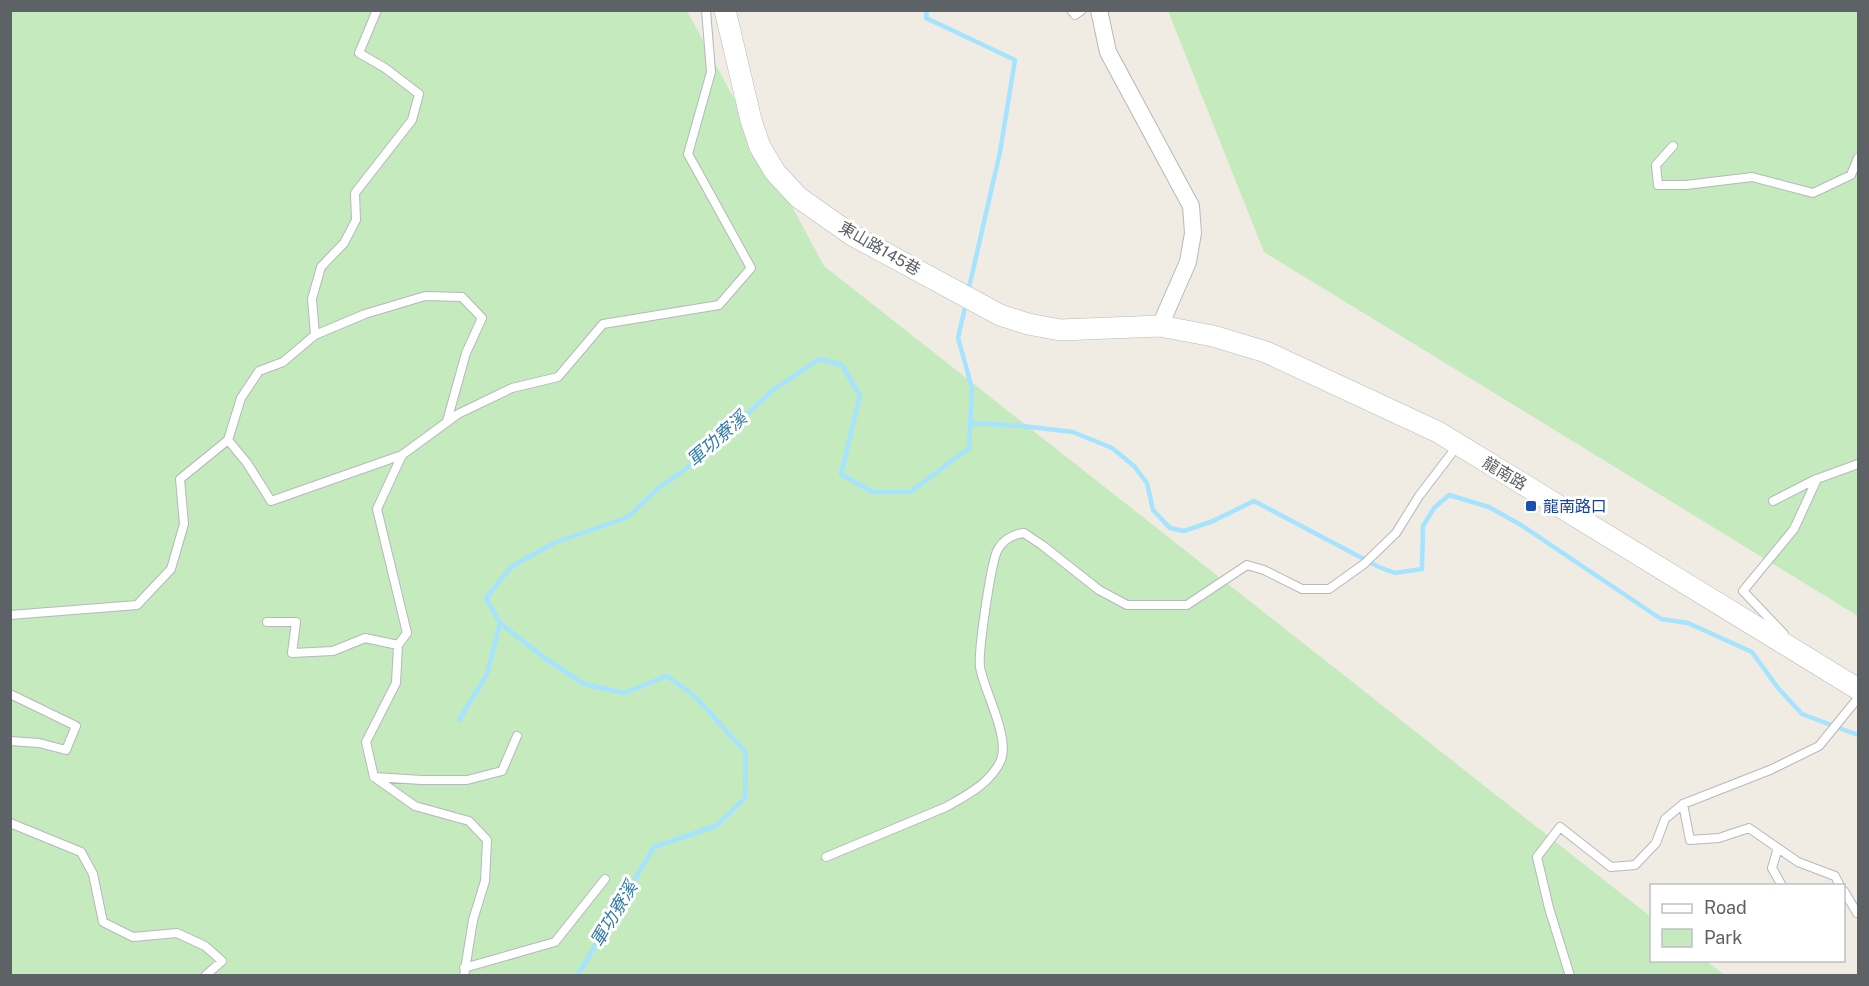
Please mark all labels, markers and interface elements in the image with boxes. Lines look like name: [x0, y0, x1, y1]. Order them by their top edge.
street label: 東山路145巷: [836, 218, 924, 279]
water label: 軍功寮溪: [683, 405, 753, 470]
street label: 龍南路: [1479, 453, 1530, 494]
place label: 龍南路口: [1543, 497, 1607, 516]
marker: 龍南路口: [1524, 499, 1538, 513]
water label: 軍功寮溪: [586, 875, 643, 950]
legend: [1650, 884, 1845, 962]
text: Road: [1704, 897, 1747, 918]
text: Park: [1704, 927, 1742, 948]

